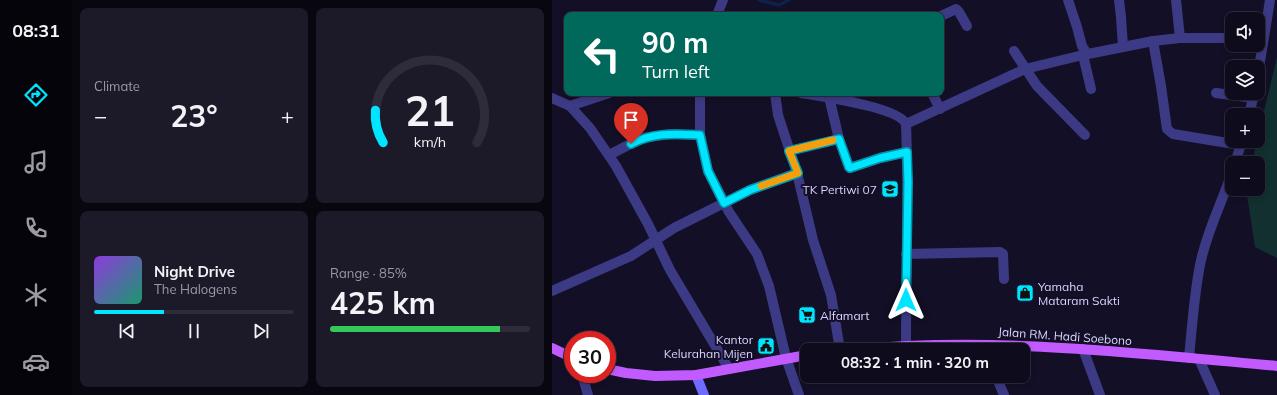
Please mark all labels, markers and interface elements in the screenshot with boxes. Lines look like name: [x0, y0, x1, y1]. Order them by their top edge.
map controls: [1225, 12, 1265, 196]
button: sound: [1225, 12, 1265, 52]
text: 08:31: [12, 19, 60, 42]
text: 90 m: [642, 25, 708, 60]
icon: left: [576, 28, 628, 80]
text: Turn left: [642, 60, 710, 83]
button: layers: [1225, 60, 1265, 100]
text: Climate: [94, 78, 140, 94]
icon: directions: [22, 81, 50, 109]
text: 21: [405, 84, 455, 136]
text: 23°: [170, 97, 218, 135]
text: −: [94, 102, 107, 130]
text: +: [281, 102, 294, 130]
pin: [614, 103, 648, 144]
button: +: [1225, 108, 1265, 148]
icon: arrive: [620, 109, 642, 131]
text: km/h: [414, 133, 446, 151]
icon: music: [22, 148, 50, 176]
button: −: [1225, 156, 1265, 196]
school or university icon: TK Pertiwi 07: [880, 179, 900, 199]
place label: TK Pertiwi 07: [802, 182, 877, 197]
icon: phone: [22, 214, 50, 242]
text: Night Drive: [154, 262, 235, 281]
text: Range · 85%: [330, 265, 407, 281]
position arrow: [885, 279, 927, 321]
place label: Yamaha Mataram Sakti: [1037, 279, 1120, 308]
icon: climate: [22, 281, 50, 309]
text: The Halogens: [154, 281, 237, 297]
shop icon: Yamaha Mataram Sakti: [1015, 283, 1035, 303]
text: 425 km: [330, 284, 436, 322]
supermarket icon: Alfamart: [797, 305, 817, 325]
place label: Alfamart: [820, 308, 869, 323]
icon: previous: [116, 320, 138, 342]
icon: pause: [183, 320, 205, 342]
icon: next: [250, 320, 272, 342]
street label: Jalan RM. Hadi Soebono: [998, 324, 1133, 348]
speed limit sign: 30: [564, 331, 616, 383]
place label: Kantor Kelurahan Mijen: [664, 332, 754, 361]
public building icon: Kantor Kelurahan Mijen: [756, 336, 776, 356]
icon: car: [22, 348, 50, 376]
text: 08:32 · 1 min · 320 m: [841, 353, 989, 372]

